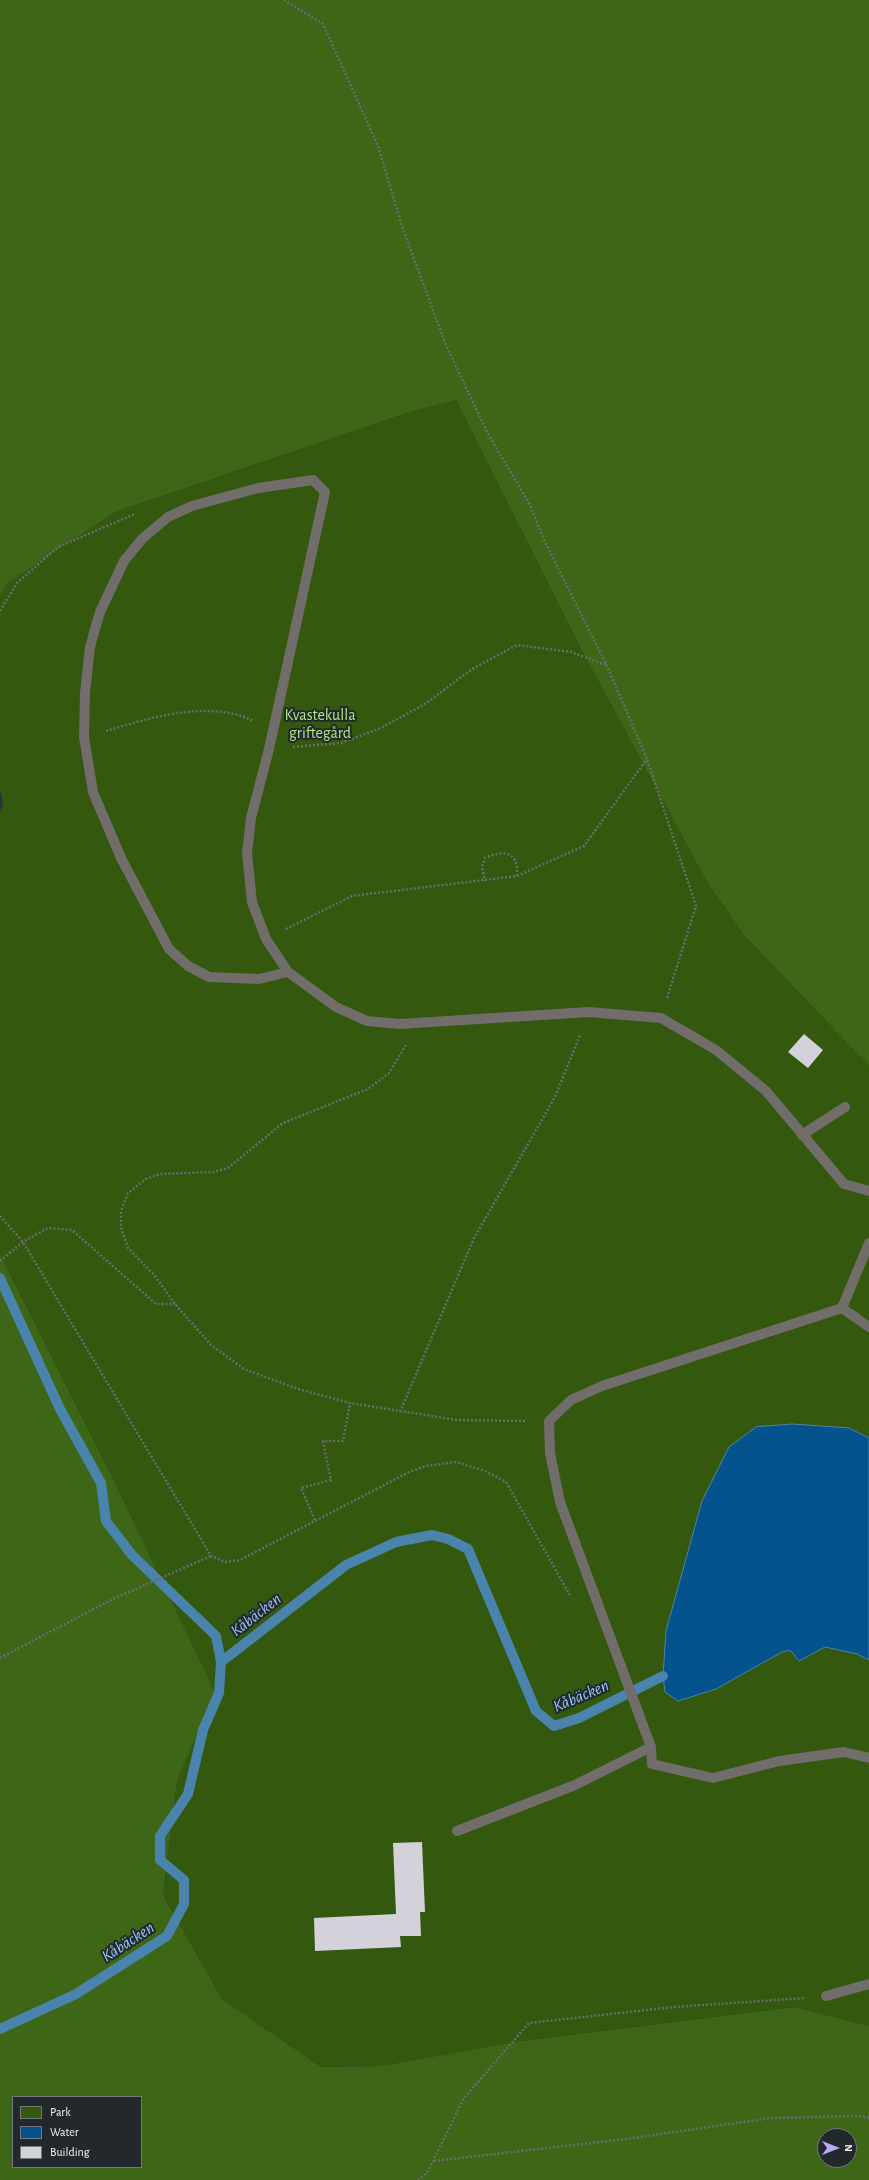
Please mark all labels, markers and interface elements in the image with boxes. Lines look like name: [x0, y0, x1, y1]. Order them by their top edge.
park label: Kvastekulla griftegård: [284, 705, 356, 743]
water label: Kåbäcken: [227, 1589, 285, 1641]
water label: Kåbäcken: [550, 1675, 612, 1717]
water label: Kåbäcken: [98, 1917, 158, 1967]
legend: [12, 2096, 142, 2168]
text: Park: [50, 2106, 71, 2118]
text: Water: [50, 2126, 79, 2138]
north arrow: [817, 2128, 857, 2168]
text: N: [843, 2144, 854, 2152]
text: Building: [50, 2146, 90, 2158]

